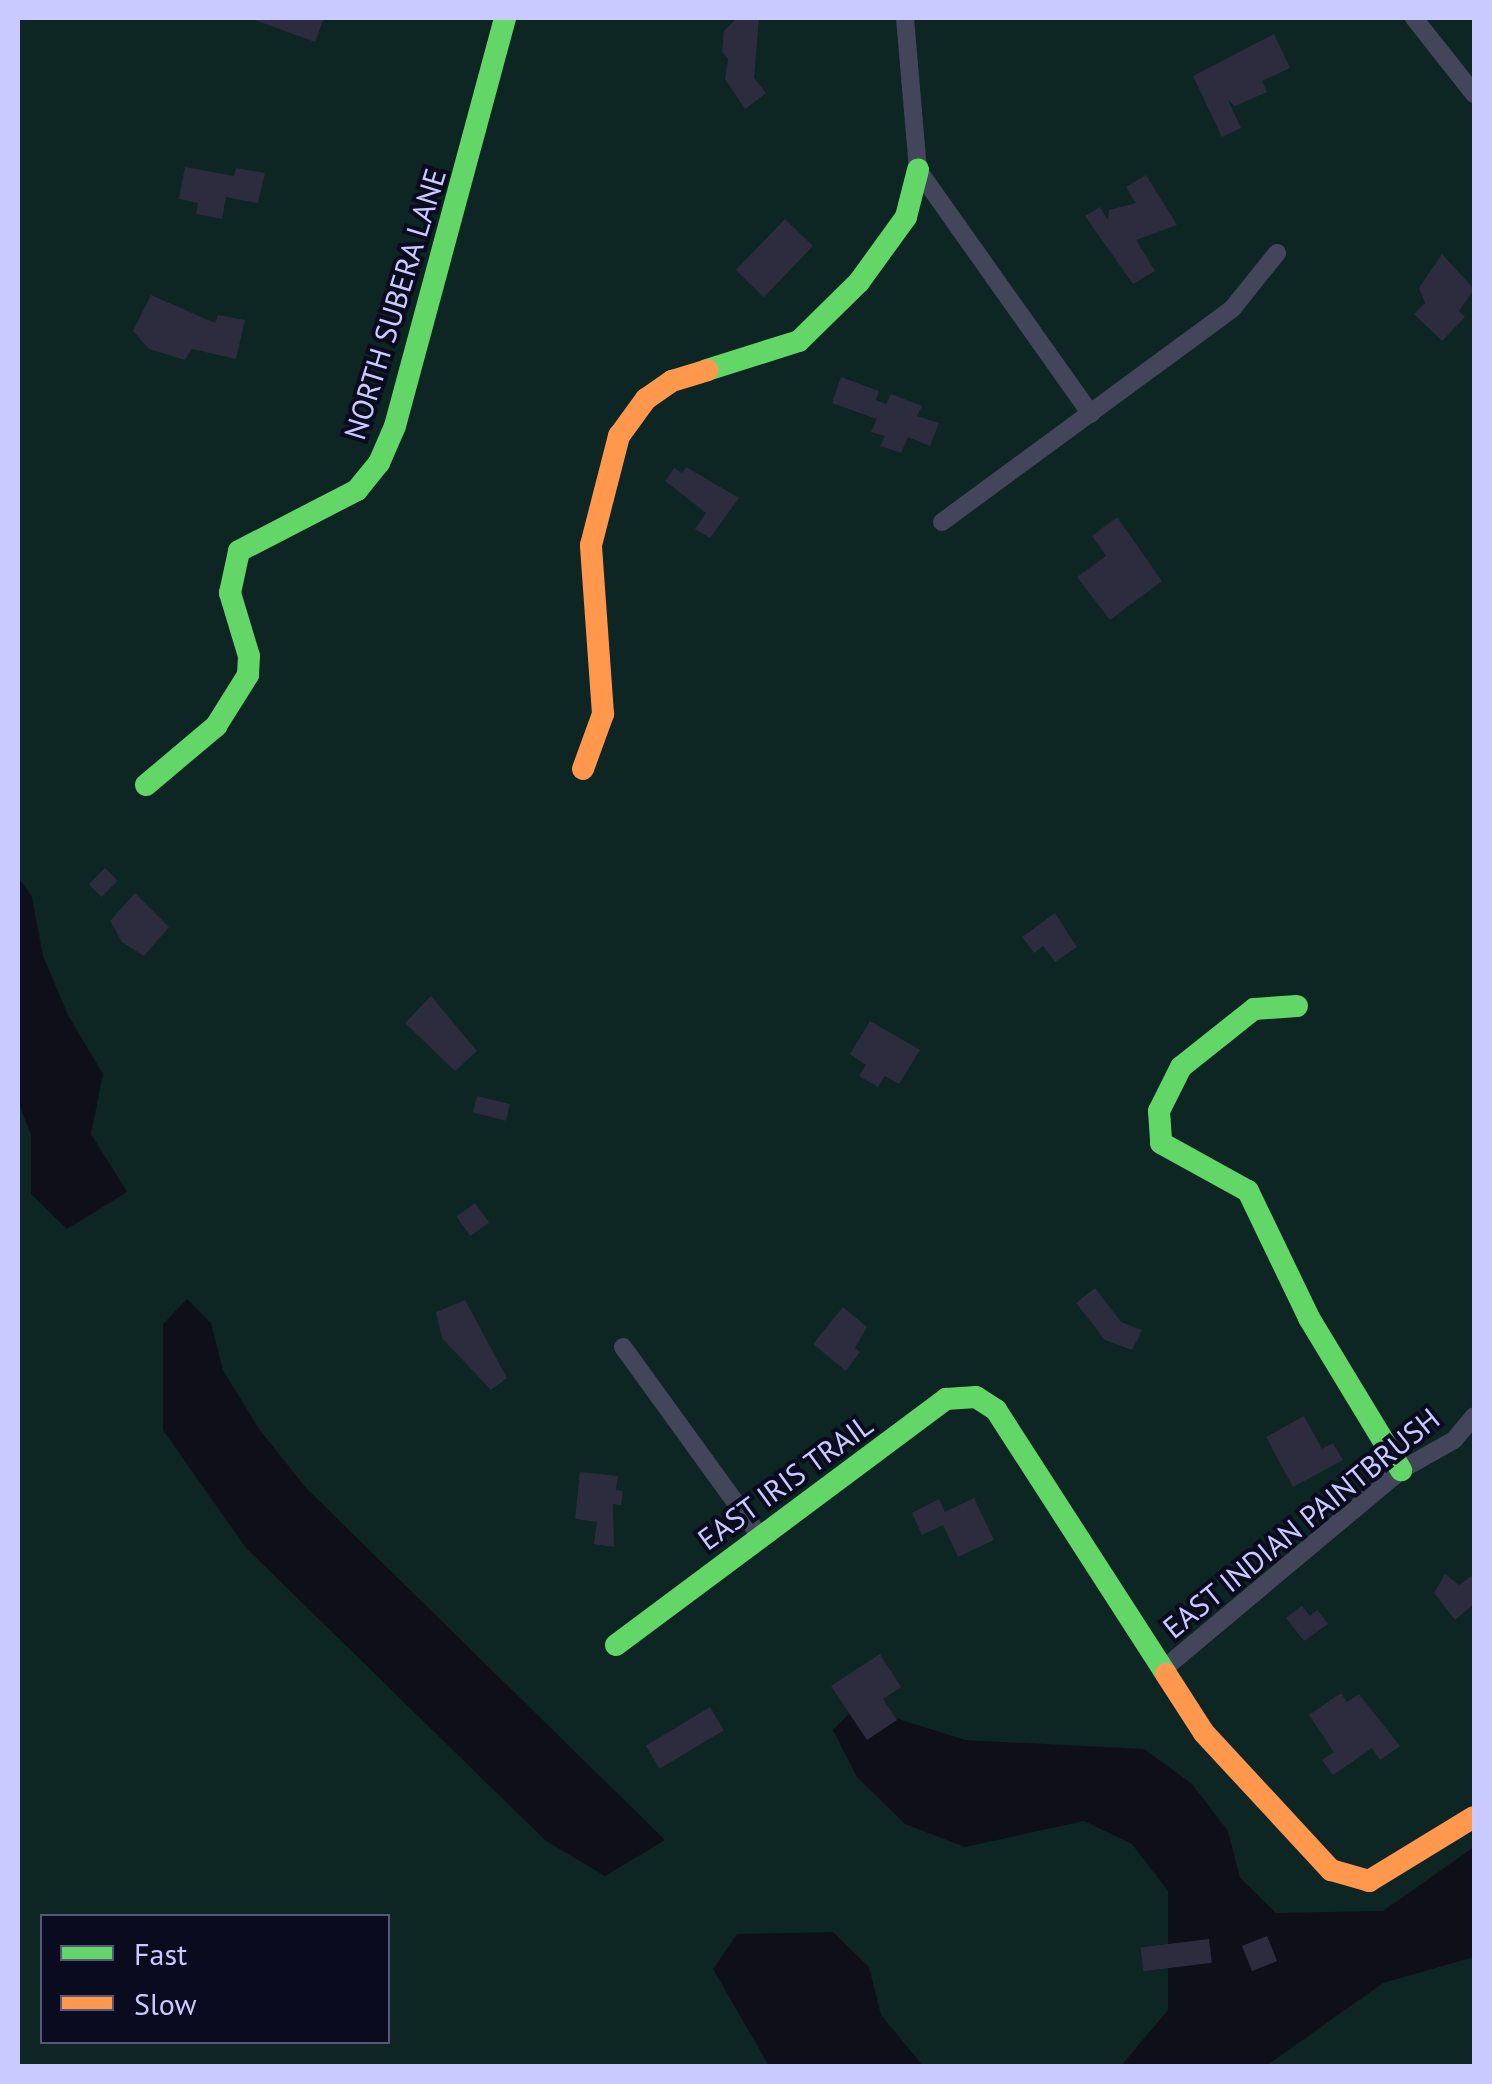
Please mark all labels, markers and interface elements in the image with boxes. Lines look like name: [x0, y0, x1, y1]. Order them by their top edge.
street label: NORTH SUBERA LANE: [336, 164, 454, 444]
street label: EAST INDIAN PAINTBRUSH: [1155, 1400, 1447, 1646]
street label: EAST IRIS TRAIL: [690, 1406, 880, 1558]
legend: [40, 1914, 390, 2044]
text: Fast: [134, 1934, 187, 1973]
text: Slow: [134, 1984, 197, 2023]

